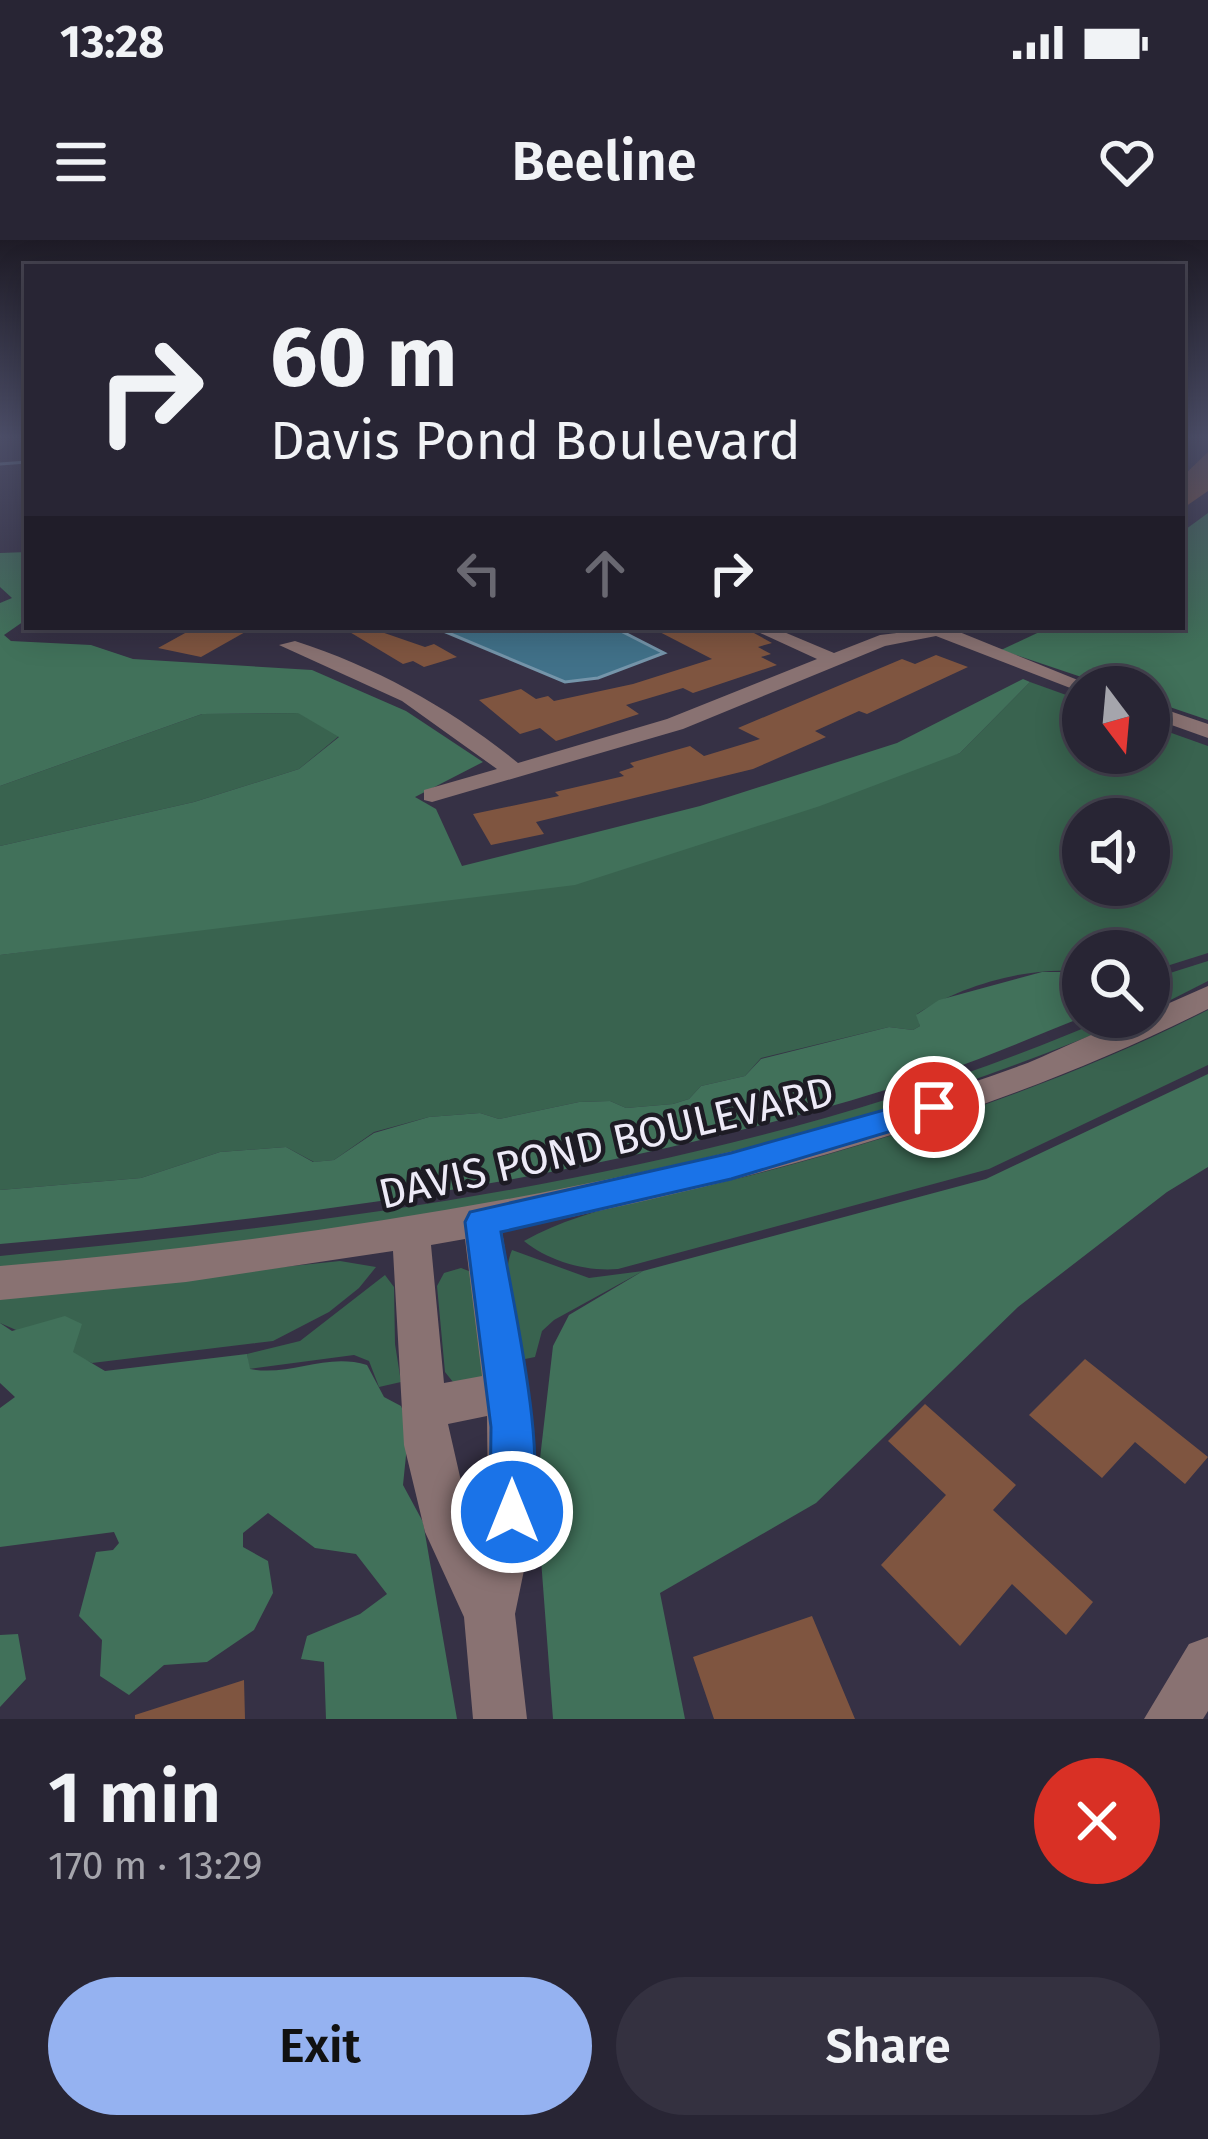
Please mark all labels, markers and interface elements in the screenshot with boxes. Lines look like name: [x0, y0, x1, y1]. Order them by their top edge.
text: 13:28: [60, 15, 165, 69]
icon: menu: [48, 129, 114, 195]
icon: heart: [1094, 129, 1160, 195]
text: Beeline: [512, 130, 696, 194]
text: 60 m: [270, 307, 457, 408]
icon: right: [72, 312, 228, 468]
text: Davis Pond Boulevard: [270, 409, 801, 473]
icon: left: [446, 540, 512, 606]
icon: ahead: [572, 540, 638, 606]
icon: right: [698, 540, 764, 606]
north arrow: [1062, 666, 1170, 774]
map controls: [1062, 666, 1170, 1038]
button: sound: [1062, 798, 1170, 906]
button: search: [1062, 930, 1170, 1038]
pin: [883, 1056, 985, 1158]
street label: DAVIS POND BOULEVARD: [374, 1066, 839, 1220]
icon: arrive: [901, 1074, 967, 1140]
position arrow: [449, 1449, 575, 1575]
text: 1 min: [48, 1755, 221, 1841]
button: close: [1034, 1758, 1160, 1884]
text: 170 m · 13:29: [48, 1843, 262, 1889]
button: Exit: [48, 1977, 592, 2115]
button: Share: [616, 1977, 1160, 2115]

